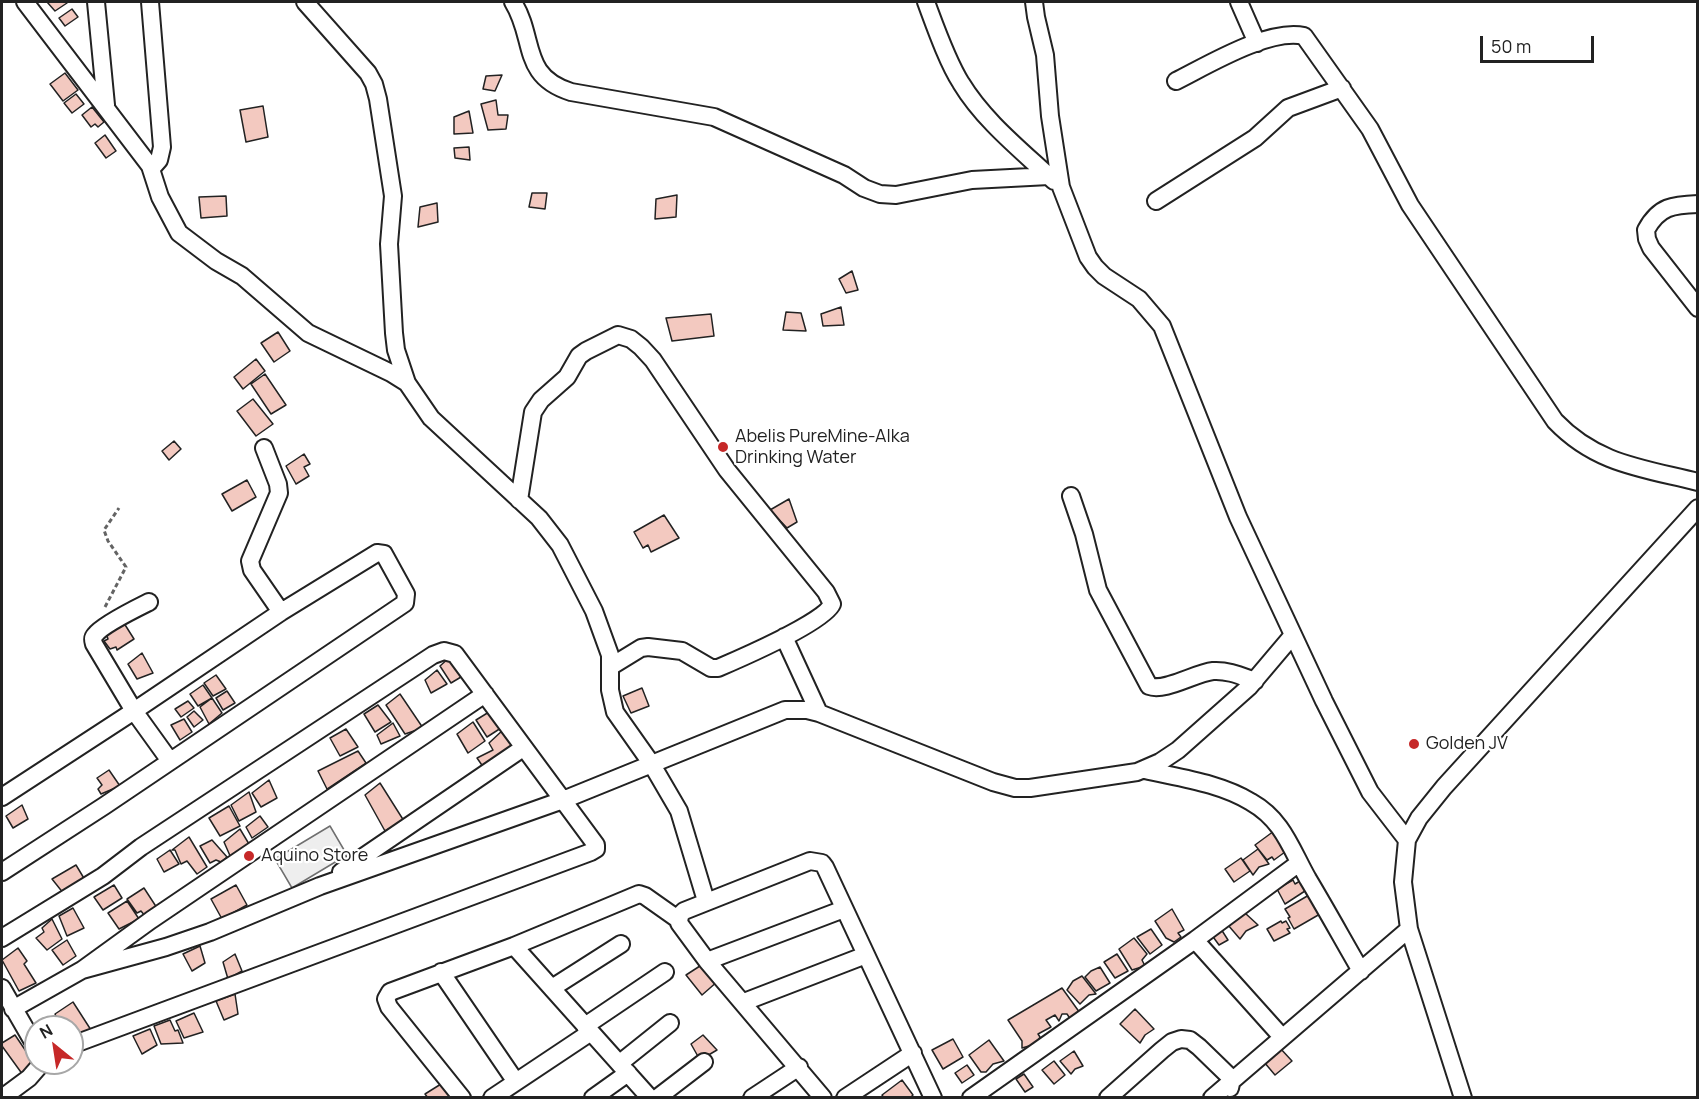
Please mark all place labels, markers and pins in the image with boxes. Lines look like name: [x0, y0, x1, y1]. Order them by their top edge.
place label: Abelis PureMine-Alka Drinking Water: [735, 426, 910, 468]
marker: Abelis PureMine-Alka Drinking Water: [716, 440, 730, 454]
place label: Golden JV: [1426, 733, 1508, 755]
marker: Golden JV: [1407, 737, 1421, 751]
place label: Aquino Store: [261, 845, 368, 867]
marker: Aquino Store: [242, 849, 256, 863]

